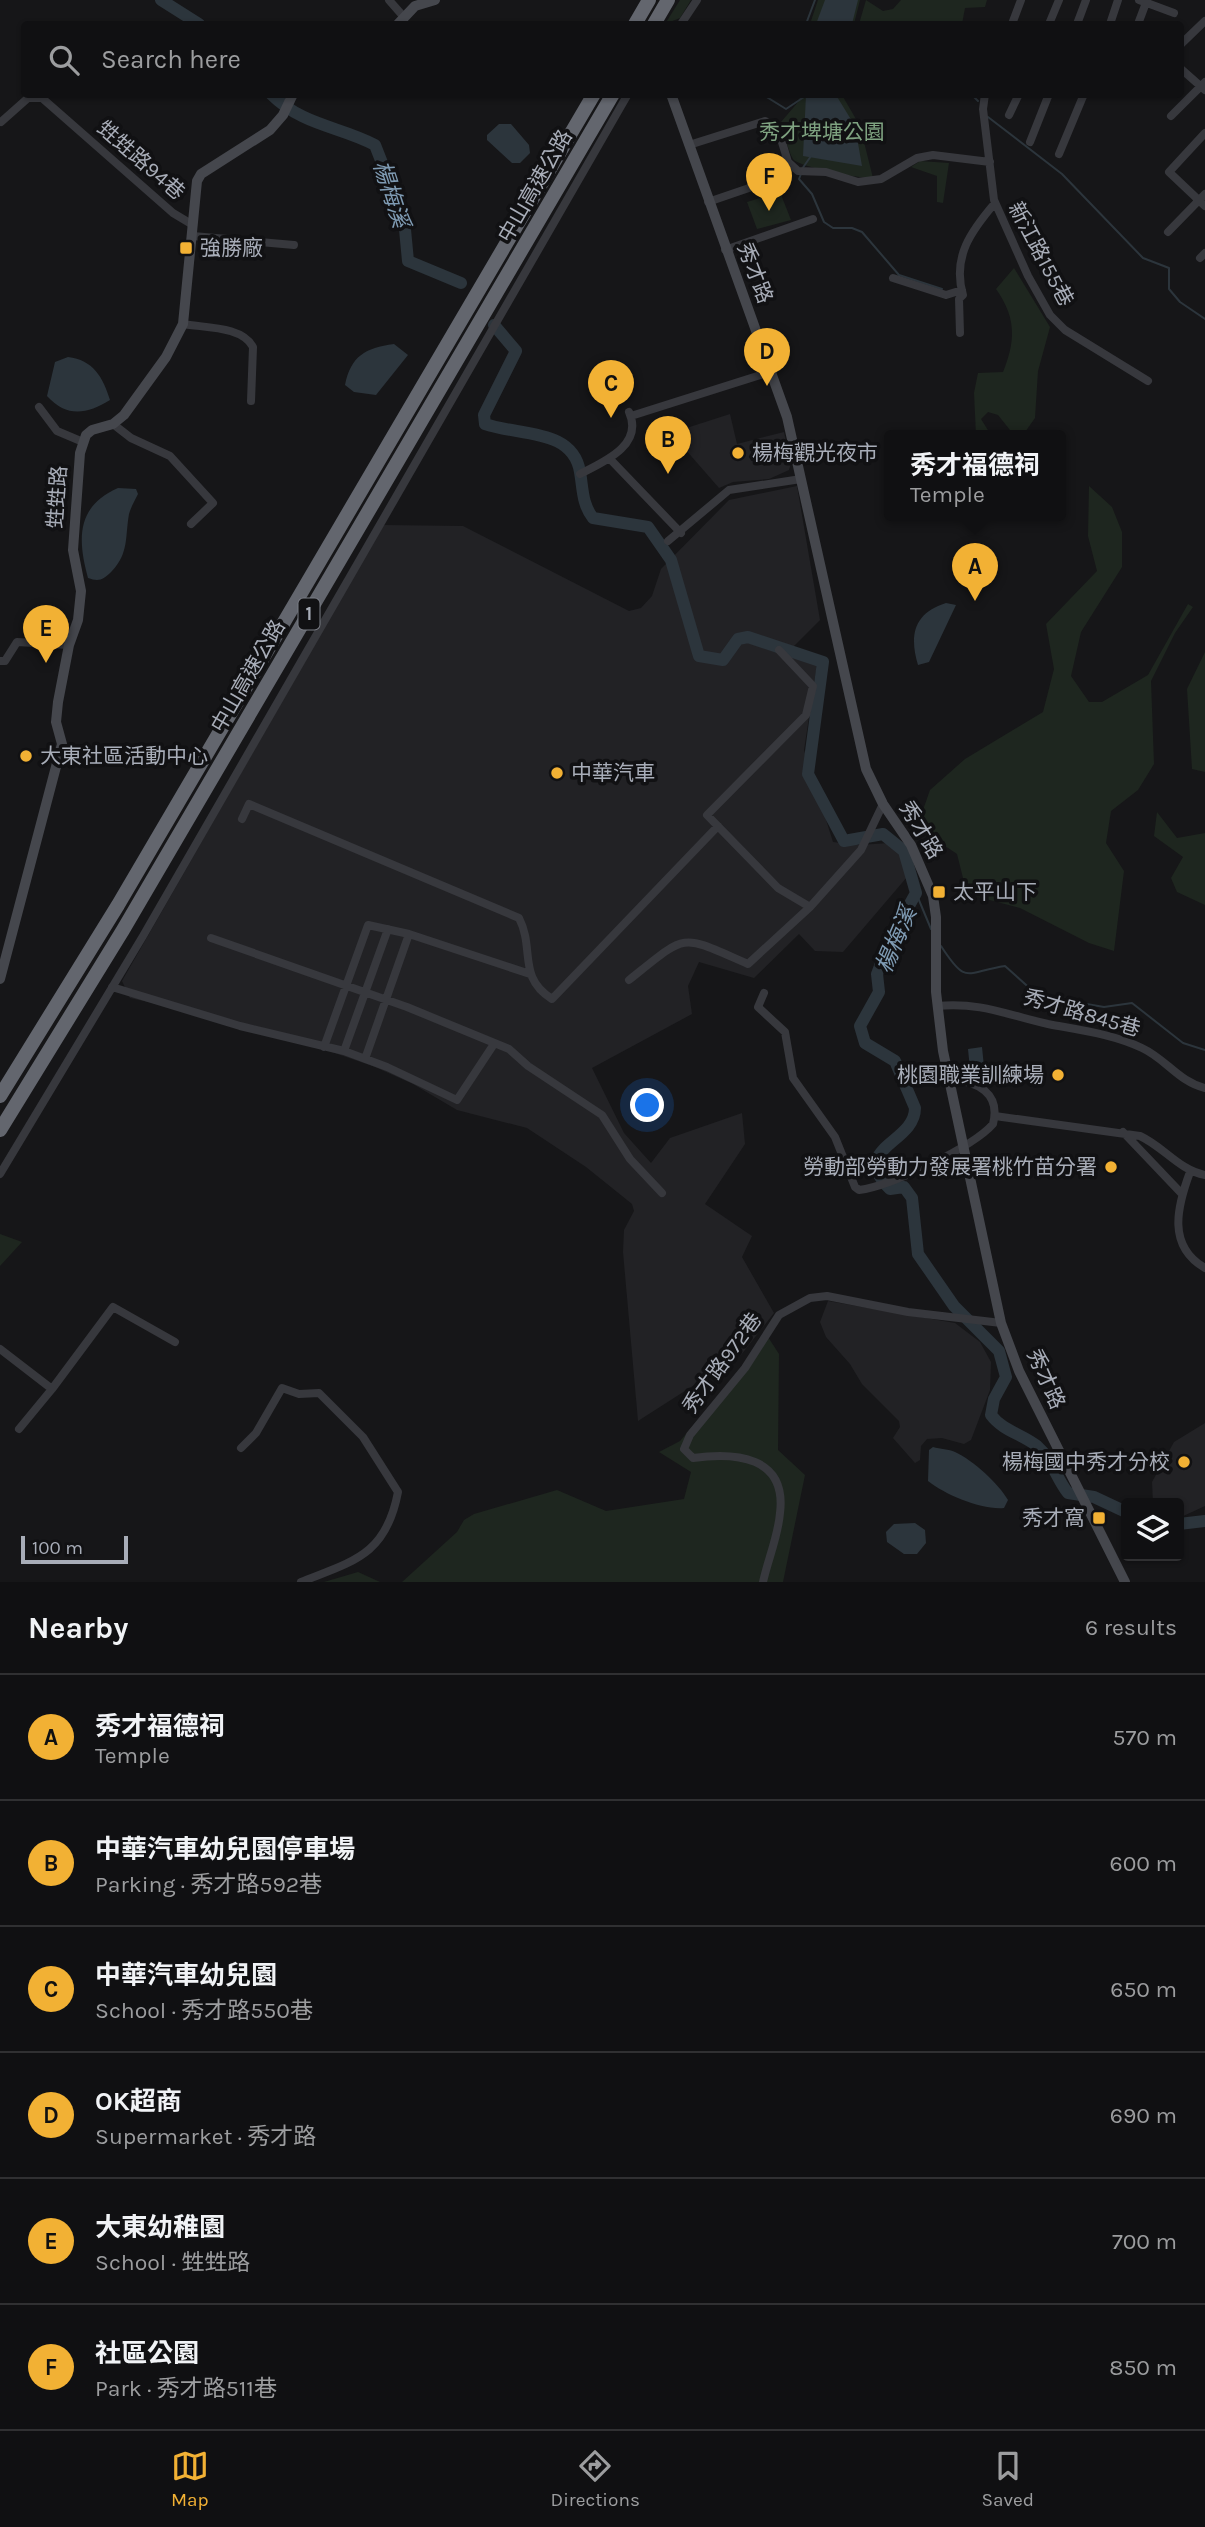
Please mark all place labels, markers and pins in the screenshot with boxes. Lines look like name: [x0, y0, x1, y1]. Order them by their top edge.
pin: F: [746, 153, 792, 211]
place label: 強勝廠: [200, 236, 263, 260]
marker: 強勝廠: [178, 240, 194, 256]
pin: D: [744, 328, 790, 386]
pin: C: [588, 360, 634, 418]
pin: B: [645, 416, 691, 474]
place label: 楊梅觀光夜市: [752, 441, 878, 465]
marker: 楊梅觀光夜市: [730, 445, 746, 461]
pin: A: [952, 543, 998, 601]
pin: E: [23, 605, 69, 663]
place label: 大東社區活動中心: [40, 744, 208, 768]
marker: 大東社區活動中心: [18, 748, 34, 764]
place label: 中華汽車: [571, 761, 655, 785]
marker: 中華汽車: [549, 765, 565, 781]
place label: 太平山下: [953, 880, 1037, 904]
marker: 太平山下: [931, 884, 947, 900]
place label: 桃園職業訓練場: [897, 1063, 1044, 1087]
marker: 桃園職業訓練場: [1050, 1067, 1066, 1083]
place label: 勞動部勞動力發展署桃竹苗分署: [803, 1155, 1097, 1179]
marker: 勞動部勞動力發展署桃竹苗分署: [1103, 1159, 1119, 1175]
place label: 楊梅國中秀才分校: [1002, 1450, 1170, 1474]
marker: 楊梅國中秀才分校: [1176, 1454, 1192, 1470]
place label: 秀才窩: [1022, 1506, 1085, 1530]
marker: 秀才窩: [1091, 1510, 1107, 1526]

